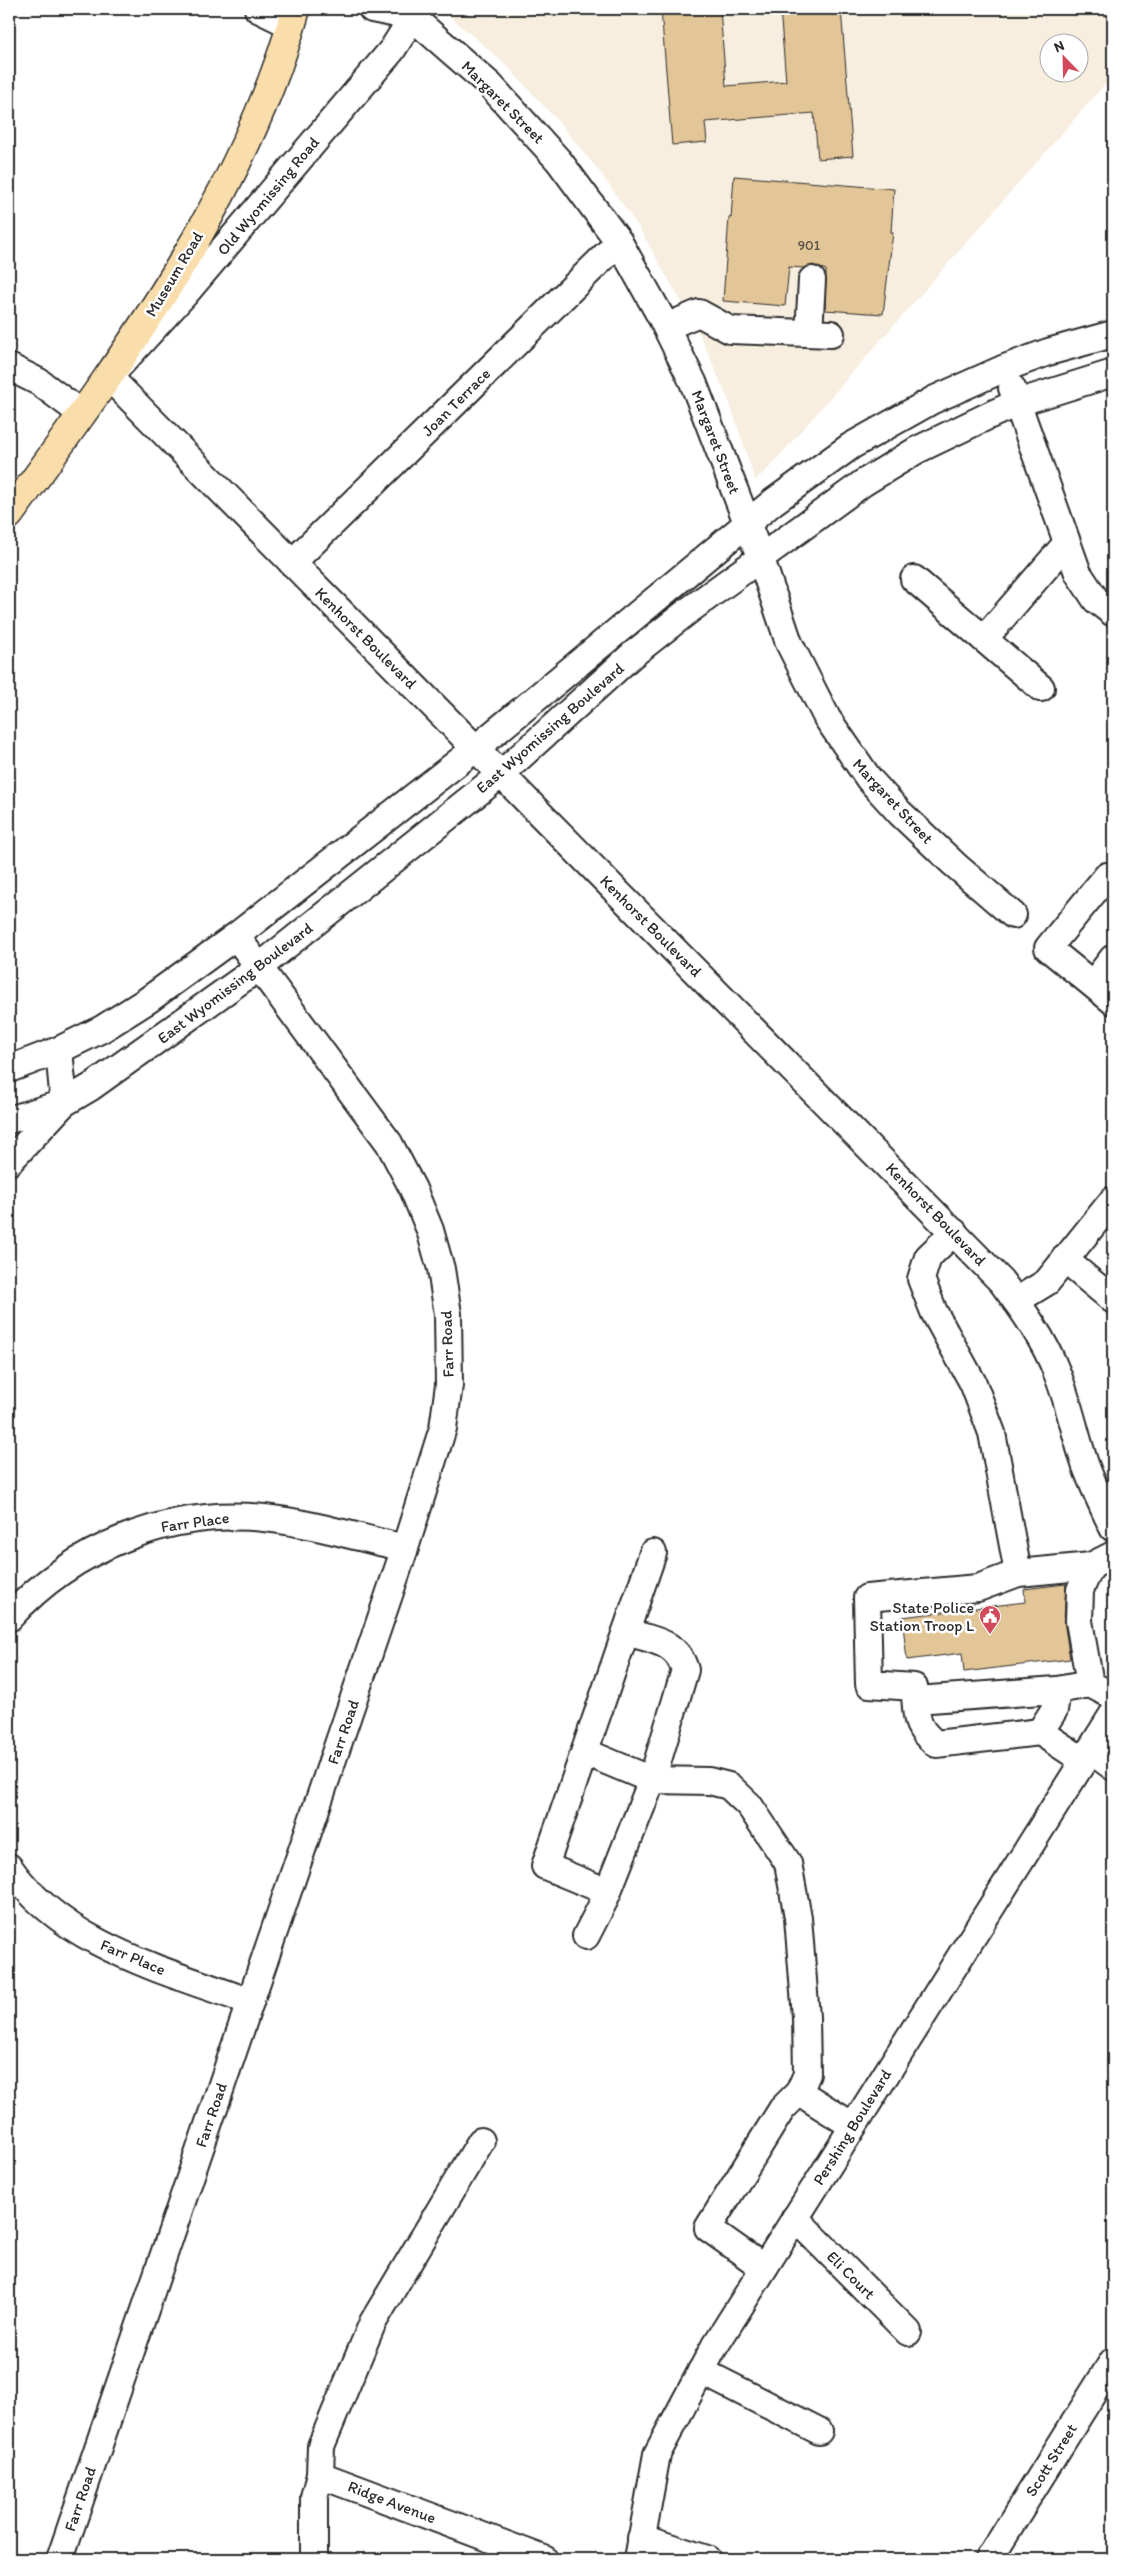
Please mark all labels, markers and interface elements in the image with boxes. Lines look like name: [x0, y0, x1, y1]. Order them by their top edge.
north arrow: [1040, 32, 1090, 82]
text: N: [1051, 37, 1067, 56]
street label: Margaret Street: [458, 57, 548, 147]
street label: Old Wyomissing Road: [213, 133, 323, 259]
street label: Museum Road: [141, 228, 207, 320]
house number: 901: [798, 237, 821, 254]
street label: Joan Terrace: [418, 364, 494, 440]
street label: Margaret Street: [688, 387, 744, 497]
street label: Kenhorst Boulevard: [311, 583, 421, 693]
street label: East Wyomissing Boulevard: [472, 658, 628, 797]
street label: Margaret Street: [849, 754, 937, 848]
street label: Kenhorst Boulevard: [596, 871, 706, 981]
street label: East Wyomissing Boulevard: [154, 918, 317, 1048]
street label: Kenhorst Boulevard: [882, 1158, 990, 1270]
street label: Farr Road: [436, 1310, 458, 1378]
street label: Farr Place: [160, 1508, 231, 1536]
place label: State Police Station Troop L: [870, 1598, 974, 1635]
public building icon: State Police Station Troop L: [978, 1604, 1002, 1635]
street label: Farr Road: [323, 1697, 363, 1767]
street label: Farr Place: [98, 1935, 169, 1979]
street label: Pershing Boulevard: [809, 2065, 895, 2188]
street label: Farr Road: [191, 2080, 231, 2150]
street label: Eli Court: [823, 2247, 879, 2303]
street label: Scott Street: [1021, 2420, 1081, 2500]
street label: Farr Road: [60, 2464, 100, 2534]
street label: Ridge Avenue: [345, 2477, 439, 2527]

